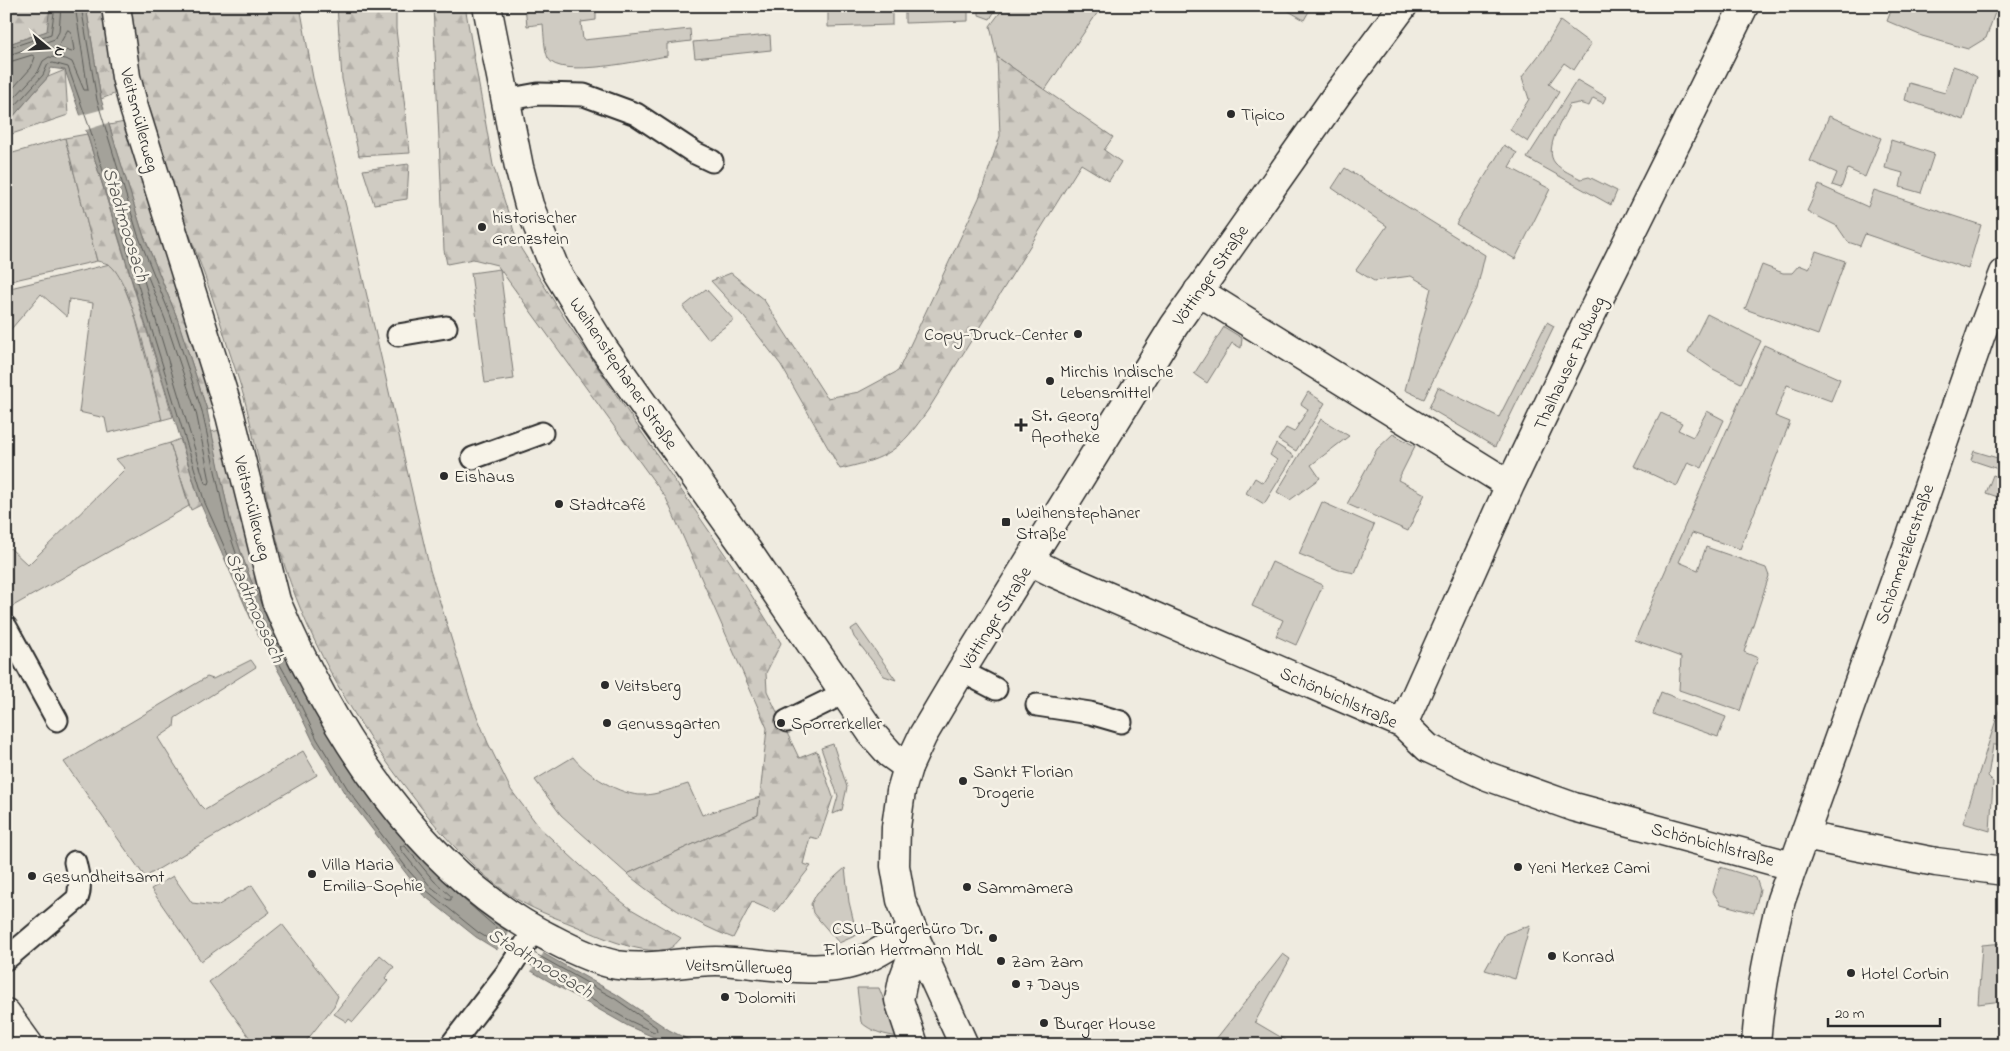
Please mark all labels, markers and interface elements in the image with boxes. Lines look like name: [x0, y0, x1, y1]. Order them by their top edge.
north arrow: [22, 22, 72, 72]
text: N: [47, 44, 70, 59]
street label: Veitsmüllerweg: [110, 65, 164, 176]
place label: Tipico: [1241, 103, 1285, 129]
marker: Tipico: [1225, 108, 1237, 120]
water label: Stadtmoosach: [94, 164, 155, 286]
place label: historischer Grenzstein: [492, 206, 577, 253]
street label: Vöttinger Straße: [1166, 219, 1258, 334]
marker: historischer Grenzstein: [476, 221, 488, 233]
street label: Thalhauser Fußweg: [1528, 292, 1614, 436]
street label: Weihenstephaner Straße: [562, 293, 684, 456]
place label: Copy-Druck-Center: [924, 323, 1068, 349]
marker: Copy-Druck-Center: [1072, 328, 1084, 340]
place label: Mirchis Indische Lebensmittel: [1060, 360, 1174, 407]
marker: Mirchis Indische Lebensmittel: [1044, 375, 1056, 387]
place label: St. Georg Apotheke: [1031, 404, 1101, 451]
marker: St. Georg Apotheke: [1015, 419, 1027, 431]
street label: Veitsmüllerweg: [224, 453, 277, 564]
place label: Eishaus: [454, 465, 515, 491]
marker: Eishaus: [438, 470, 450, 482]
street label: Schönmetzlerstraße: [1870, 480, 1942, 628]
place label: Stadtcafé: [569, 493, 646, 519]
marker: Stadtcafé: [553, 498, 565, 510]
place label: Weihenstephaner Straße: [1016, 501, 1140, 548]
marker: Weihenstephaner Straße: [1000, 516, 1012, 528]
water label: Stadtmoosach: [217, 549, 290, 668]
street label: Vöttinger Straße: [954, 561, 1041, 678]
street label: Schönbichlstraße: [1275, 661, 1402, 737]
place label: Veitsberg: [614, 674, 681, 701]
marker: Veitsberg: [599, 679, 611, 691]
place label: Genussgarten: [617, 712, 720, 739]
place label: Sporrerkeller: [791, 712, 883, 738]
marker: Genussgarten: [601, 717, 613, 729]
marker: Sporrerkeller: [775, 717, 787, 729]
place label: Sankt Florian Drogerie: [972, 760, 1073, 808]
marker: Sankt Florian Drogerie: [957, 775, 969, 787]
street label: Schönbichlstraße: [1648, 817, 1778, 875]
place label: Villa Maria Emilia-Sophie: [321, 853, 424, 900]
place label: Yeni Merkez Cami: [1528, 856, 1650, 882]
marker: Yeni Merkez Cami: [1512, 861, 1524, 873]
place label: Gesundheitsamt: [42, 865, 165, 891]
marker: Villa Maria Emilia-Sophie: [306, 868, 318, 880]
marker: Gesundheitsamt: [26, 870, 38, 882]
place label: Sammamera: [977, 876, 1073, 902]
marker: Sammamera: [961, 881, 973, 893]
place label: CSU-Bürgerbüro Dr. Florian Herrmann MdL: [823, 917, 983, 964]
water label: Stadtmoosach: [482, 922, 598, 1007]
marker: CSU-Bürgerbüro Dr. Florian Herrmann MdL: [987, 932, 999, 944]
place label: Konrad: [1562, 945, 1614, 971]
place label: Zam Zam: [1011, 950, 1083, 976]
marker: Konrad: [1546, 950, 1558, 962]
street label: Veitsmüllerweg: [684, 953, 793, 984]
marker: Zam Zam: [995, 955, 1007, 967]
place label: Hotel Corbin: [1861, 962, 1949, 988]
marker: Hotel Corbin: [1845, 967, 1857, 979]
place label: 7 Days: [1026, 973, 1080, 999]
marker: 7 Days: [1010, 978, 1022, 990]
place label: Dolomiti: [734, 986, 796, 1012]
marker: Dolomiti: [719, 991, 731, 1003]
scale bar: [1828, 996, 1940, 1028]
text: 20 m: [1835, 1003, 1865, 1025]
place label: Burger House: [1053, 1012, 1156, 1039]
marker: Burger House: [1038, 1017, 1050, 1029]

